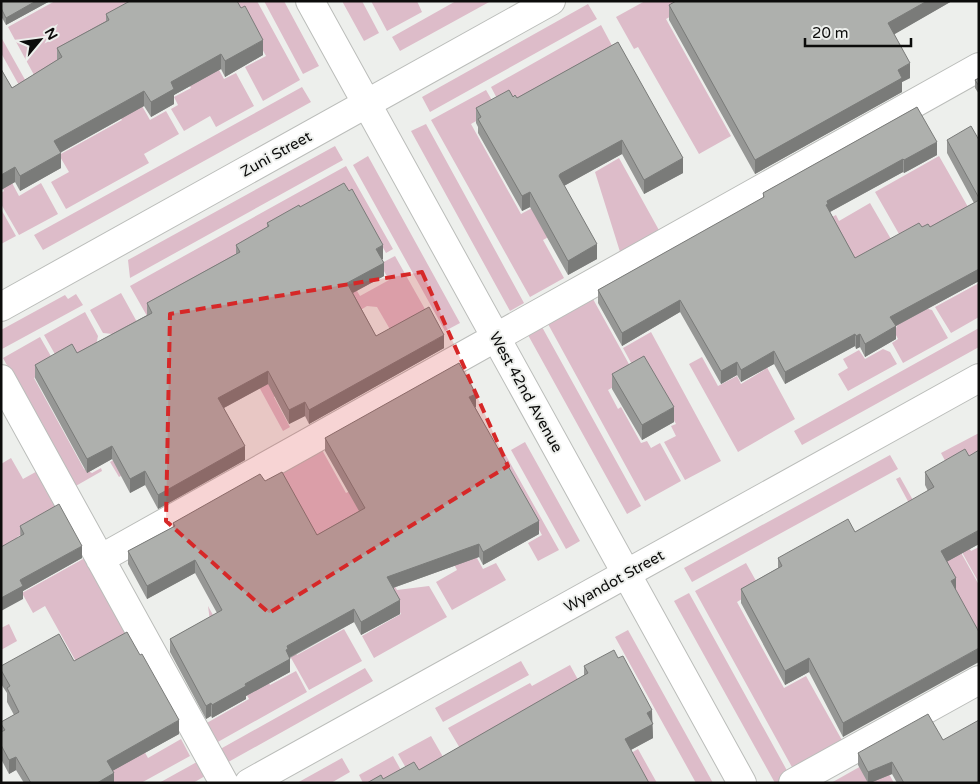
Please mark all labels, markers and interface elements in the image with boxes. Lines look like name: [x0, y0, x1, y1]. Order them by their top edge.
north arrow: [15, 15, 65, 65]
scale bar: [805, 15, 911, 47]
text: 20 m: [812, 24, 849, 42]
text: N: [41, 25, 61, 43]
street label: Zuni Street: [237, 127, 315, 181]
street label: West 42nd Avenue: [485, 329, 567, 455]
street label: Wyandot Street: [561, 546, 667, 616]

